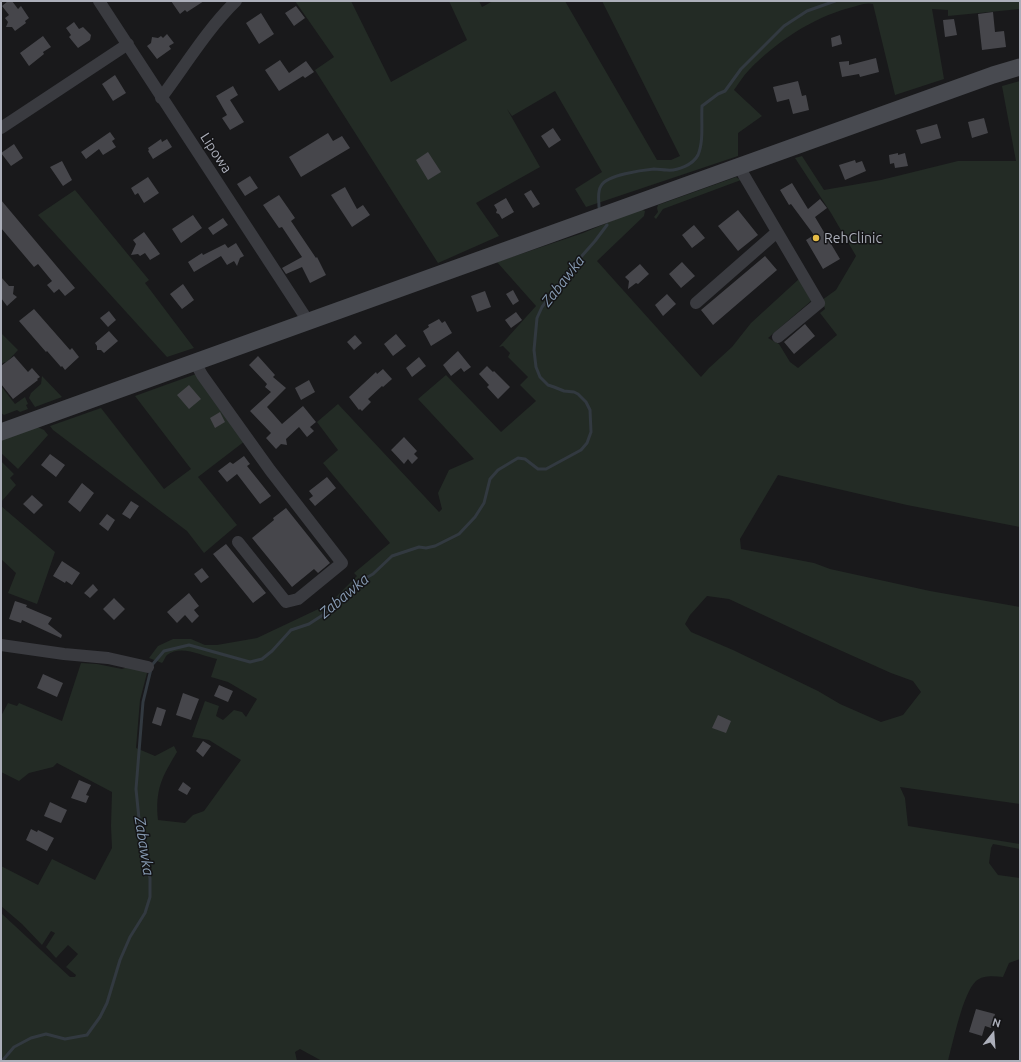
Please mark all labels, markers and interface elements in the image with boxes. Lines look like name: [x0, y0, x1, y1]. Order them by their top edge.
street label: Lipowa: [197, 130, 235, 176]
place label: RehClinic: [824, 230, 882, 246]
marker: RehClinic: [811, 233, 821, 243]
water label: Zabawka: [538, 252, 588, 310]
water label: Zabawka: [315, 570, 373, 622]
water label: Zabawka: [130, 815, 158, 877]
north arrow: [973, 1014, 1013, 1054]
text: N: [991, 1016, 1002, 1029]

